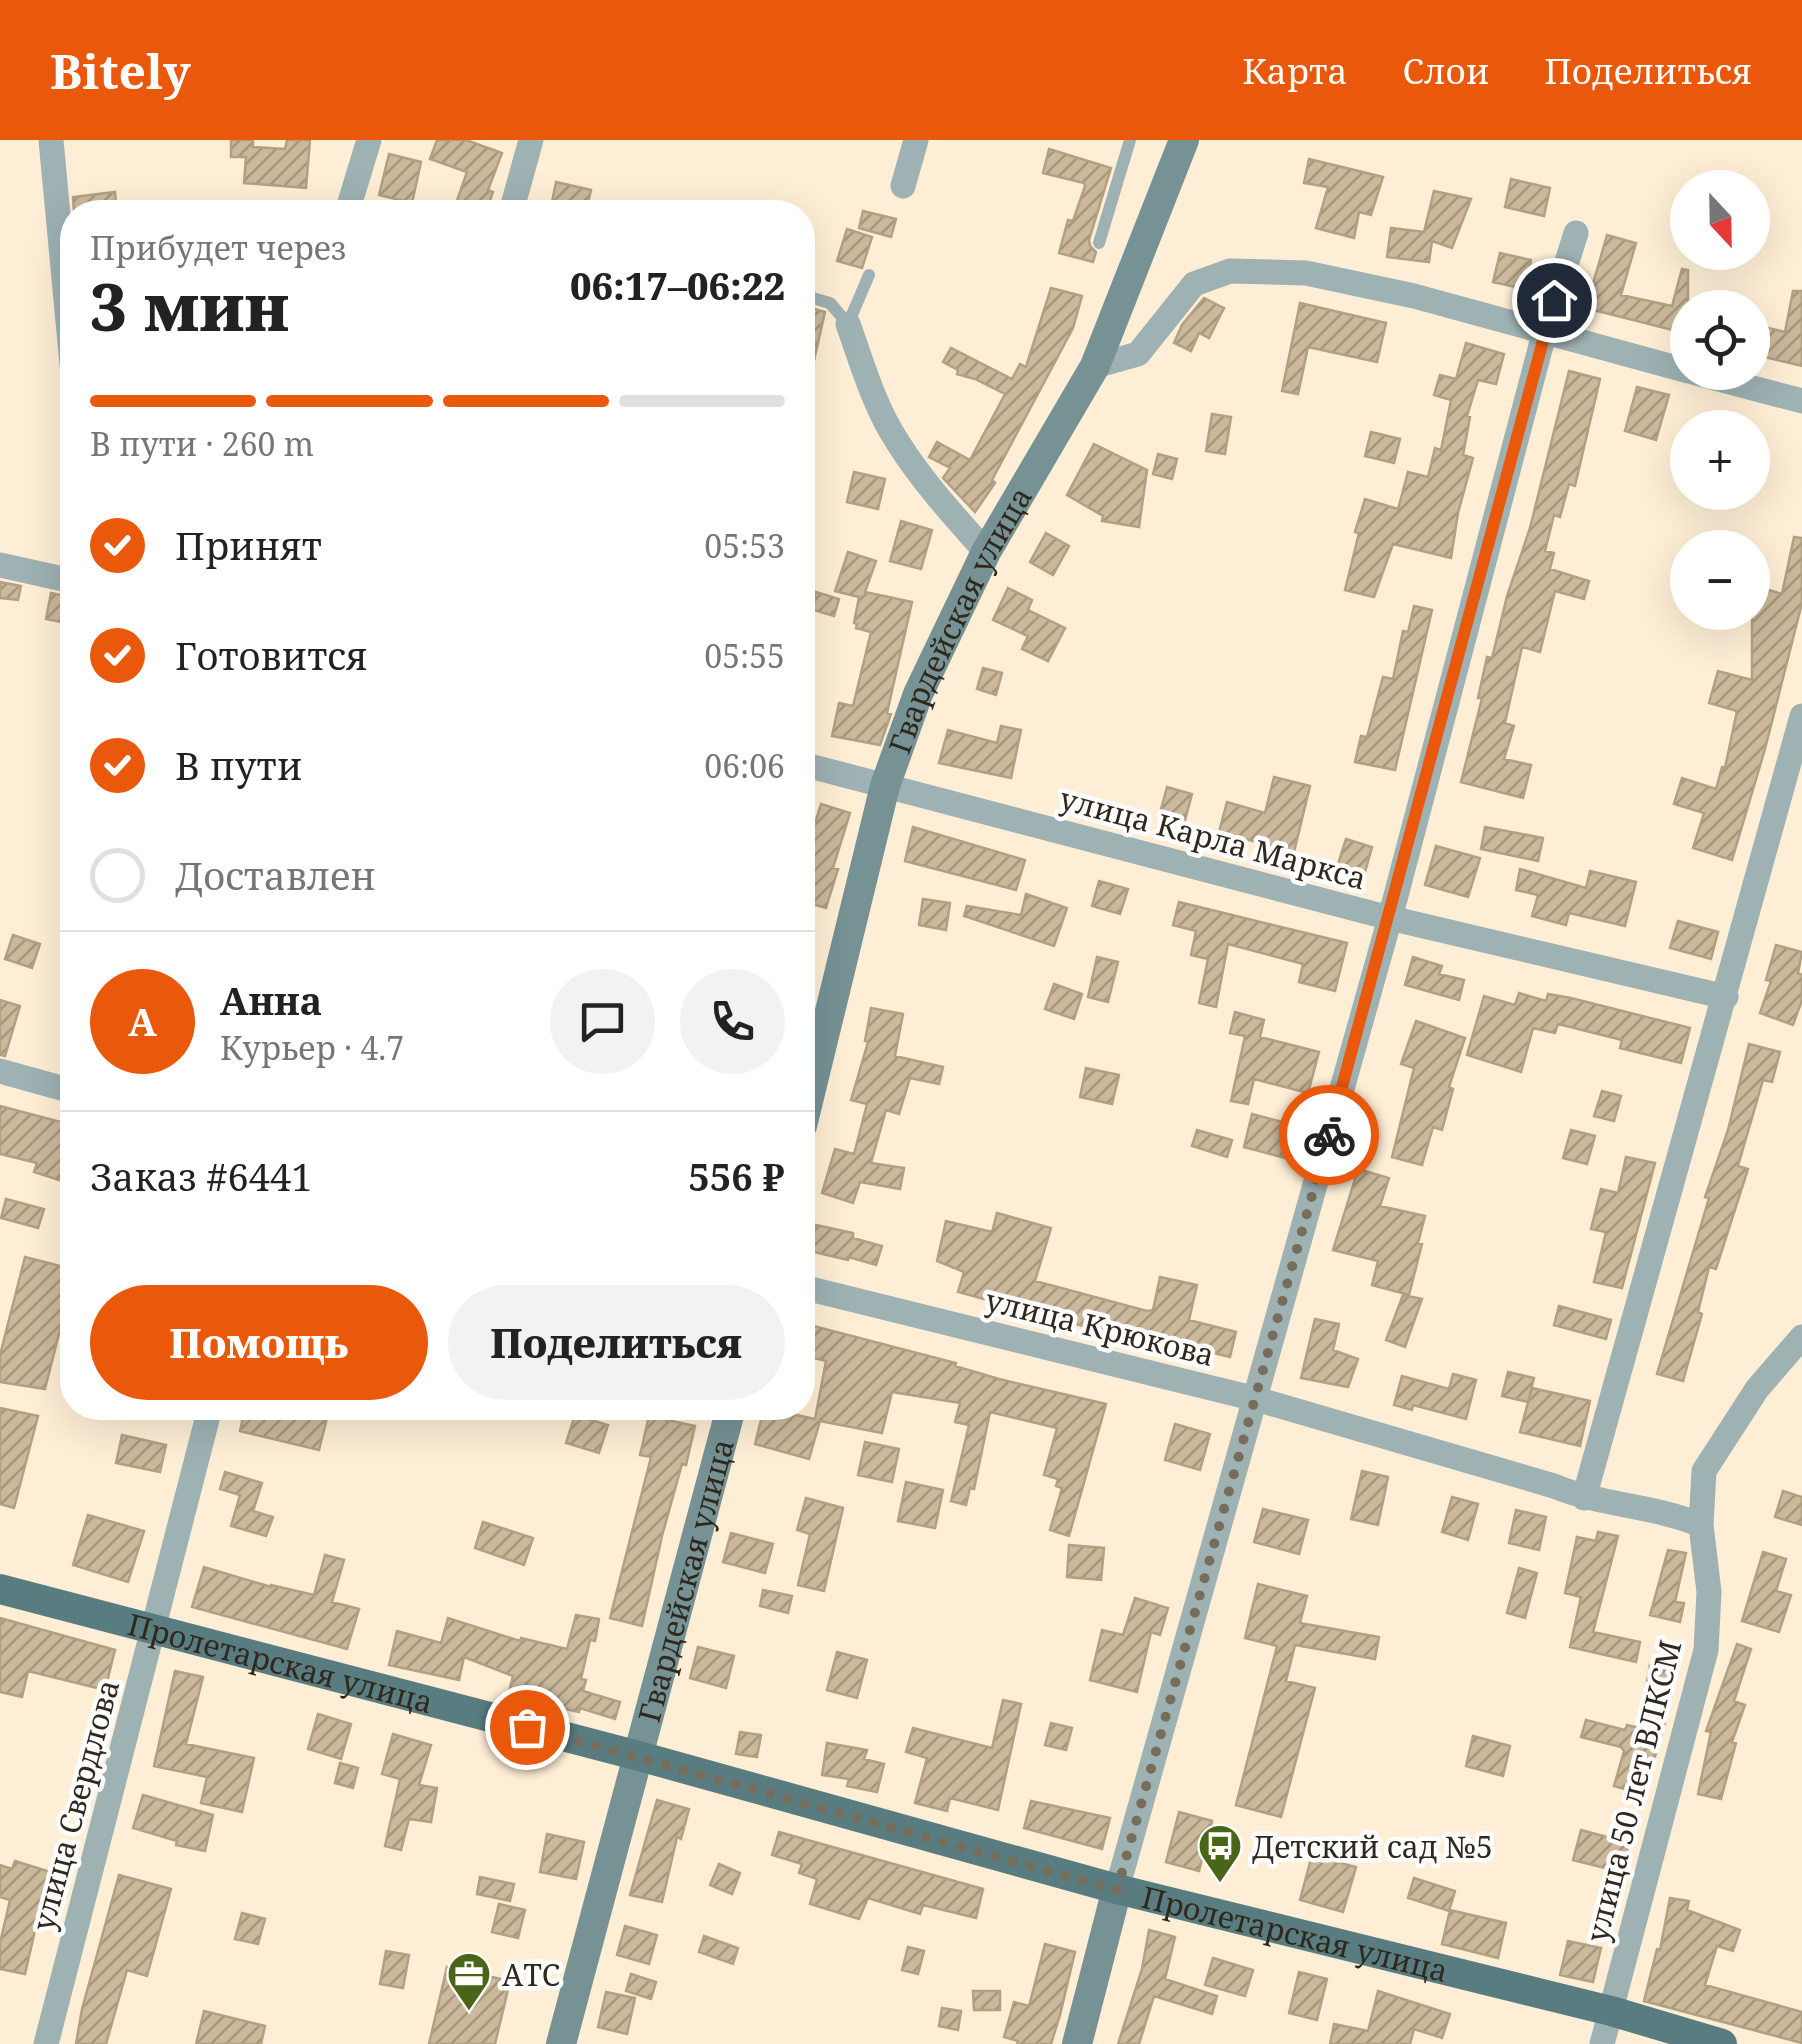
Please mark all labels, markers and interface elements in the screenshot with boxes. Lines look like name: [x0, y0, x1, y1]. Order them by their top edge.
text: Bitely: [50, 38, 191, 103]
text: Карта: [1242, 47, 1348, 94]
text: Слои: [1403, 47, 1489, 94]
text: Поделиться: [1544, 47, 1752, 94]
north arrow: [1670, 170, 1770, 270]
map controls: [1670, 170, 1770, 630]
text: Прибудет через: [90, 226, 346, 269]
pin: [1512, 258, 1597, 343]
text: 06:17–06:22: [570, 259, 785, 311]
text: 3 мин: [90, 262, 289, 350]
icon: home: [1527, 273, 1582, 328]
button: locate: [1670, 290, 1770, 390]
button: +: [1670, 410, 1770, 510]
text: В пути · 260 m: [90, 422, 314, 465]
street label: Гвардейская улица: [878, 479, 1040, 759]
icon: check: [90, 518, 145, 573]
text: Принят: [175, 519, 322, 571]
text: 05:53: [704, 524, 785, 567]
button: −: [1670, 530, 1770, 630]
icon: check: [90, 628, 145, 683]
text: Готовится: [175, 629, 368, 681]
text: 05:55: [704, 634, 785, 677]
icon: check: [90, 738, 145, 793]
text: В пути: [175, 739, 302, 791]
text: 06:06: [704, 744, 785, 787]
street label: улица Карла Маркса: [1055, 777, 1371, 899]
text: Доставлен: [175, 849, 376, 901]
button: chat: [550, 969, 655, 1074]
button: phone: [680, 969, 785, 1074]
text: Анна: [220, 974, 322, 1026]
text: А: [128, 995, 157, 1047]
text: Курьер · 4.7: [220, 1026, 404, 1069]
courier: [1279, 1085, 1379, 1185]
icon: bike: [1302, 1108, 1357, 1163]
text: Заказ #6441: [90, 1150, 313, 1202]
text: 556 ₽: [688, 1150, 785, 1202]
street label: улица Крюкова: [981, 1279, 1219, 1375]
button: Помощь: [90, 1285, 428, 1400]
button: Поделиться: [448, 1285, 785, 1400]
street label: Гвардейская улица: [627, 1434, 742, 1727]
street label: Пролетарская улица: [124, 1603, 438, 1722]
street label: улица 50 лет ВЛКСМ: [1576, 1636, 1690, 1946]
street label: улица Свердлова: [22, 1675, 128, 1935]
pin: [485, 1685, 570, 1770]
icon: bag: [500, 1700, 555, 1755]
bus stop icon: Детский сад №5: [1197, 1823, 1243, 1884]
place label: Детский сад №5: [1252, 1826, 1493, 1867]
street label: Пролетарская улица: [1138, 1875, 1452, 1990]
office icon: АТС: [446, 1951, 492, 2012]
place label: АТС: [502, 1954, 560, 1995]

